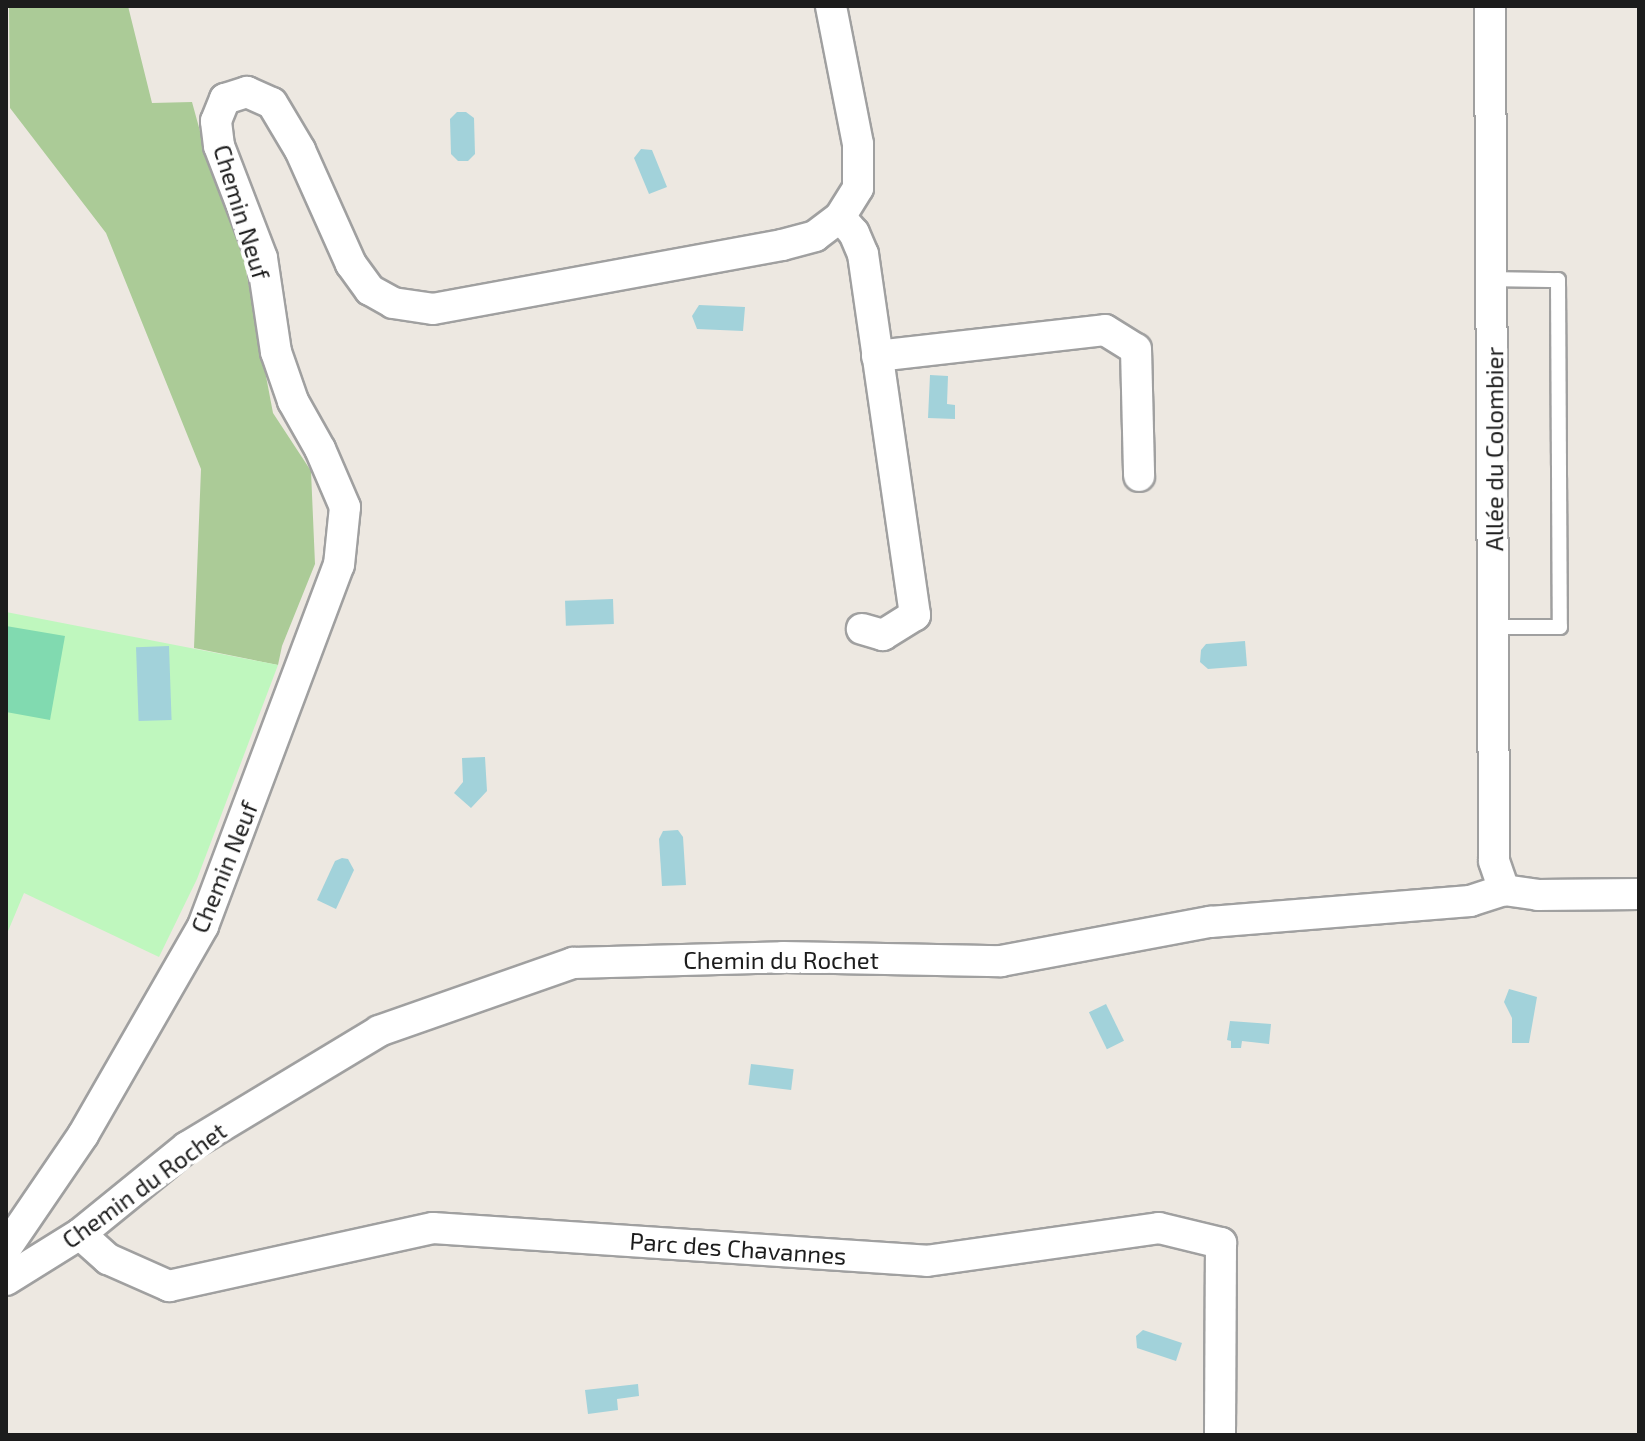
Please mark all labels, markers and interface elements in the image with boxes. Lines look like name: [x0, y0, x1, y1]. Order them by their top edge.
street label: Chemin Neuf: [208, 141, 276, 283]
street label: Allée du Colombier: [1480, 347, 1508, 551]
street label: Chemin Neuf: [185, 797, 263, 937]
street label: Chemin du Rochet: [683, 946, 879, 974]
street label: Chemin du Rochet: [56, 1116, 232, 1254]
street label: Parc des Chavannes: [629, 1226, 847, 1270]

